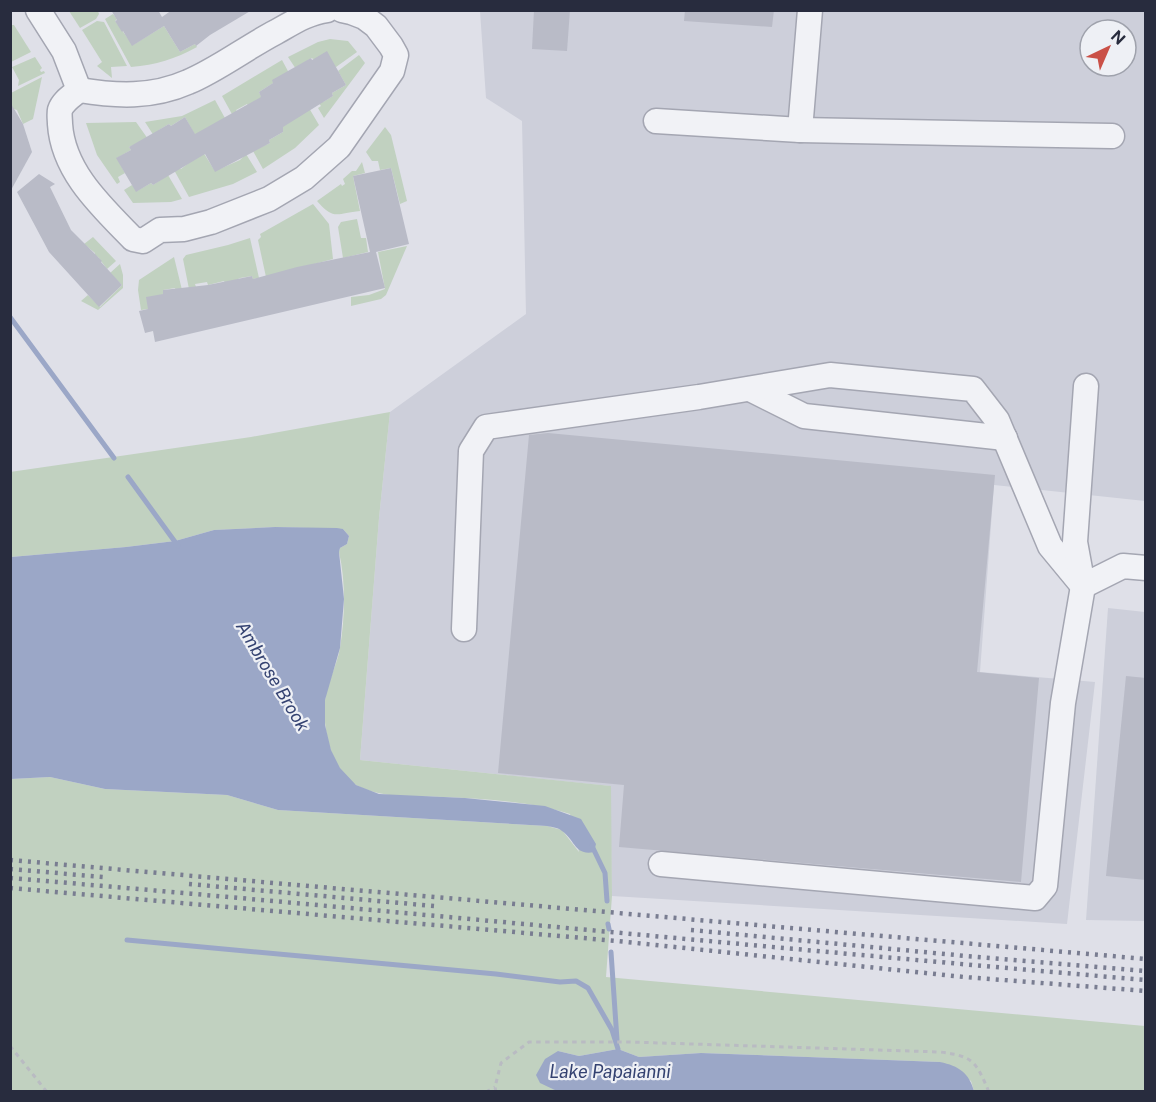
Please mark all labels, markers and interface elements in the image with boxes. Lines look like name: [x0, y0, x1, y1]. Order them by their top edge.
north arrow: [1078, 18, 1138, 78]
text: N: [1107, 26, 1129, 49]
water label: Ambrose Brook: [232, 617, 314, 735]
water label: Lake Papaianni: [549, 1061, 671, 1082]

